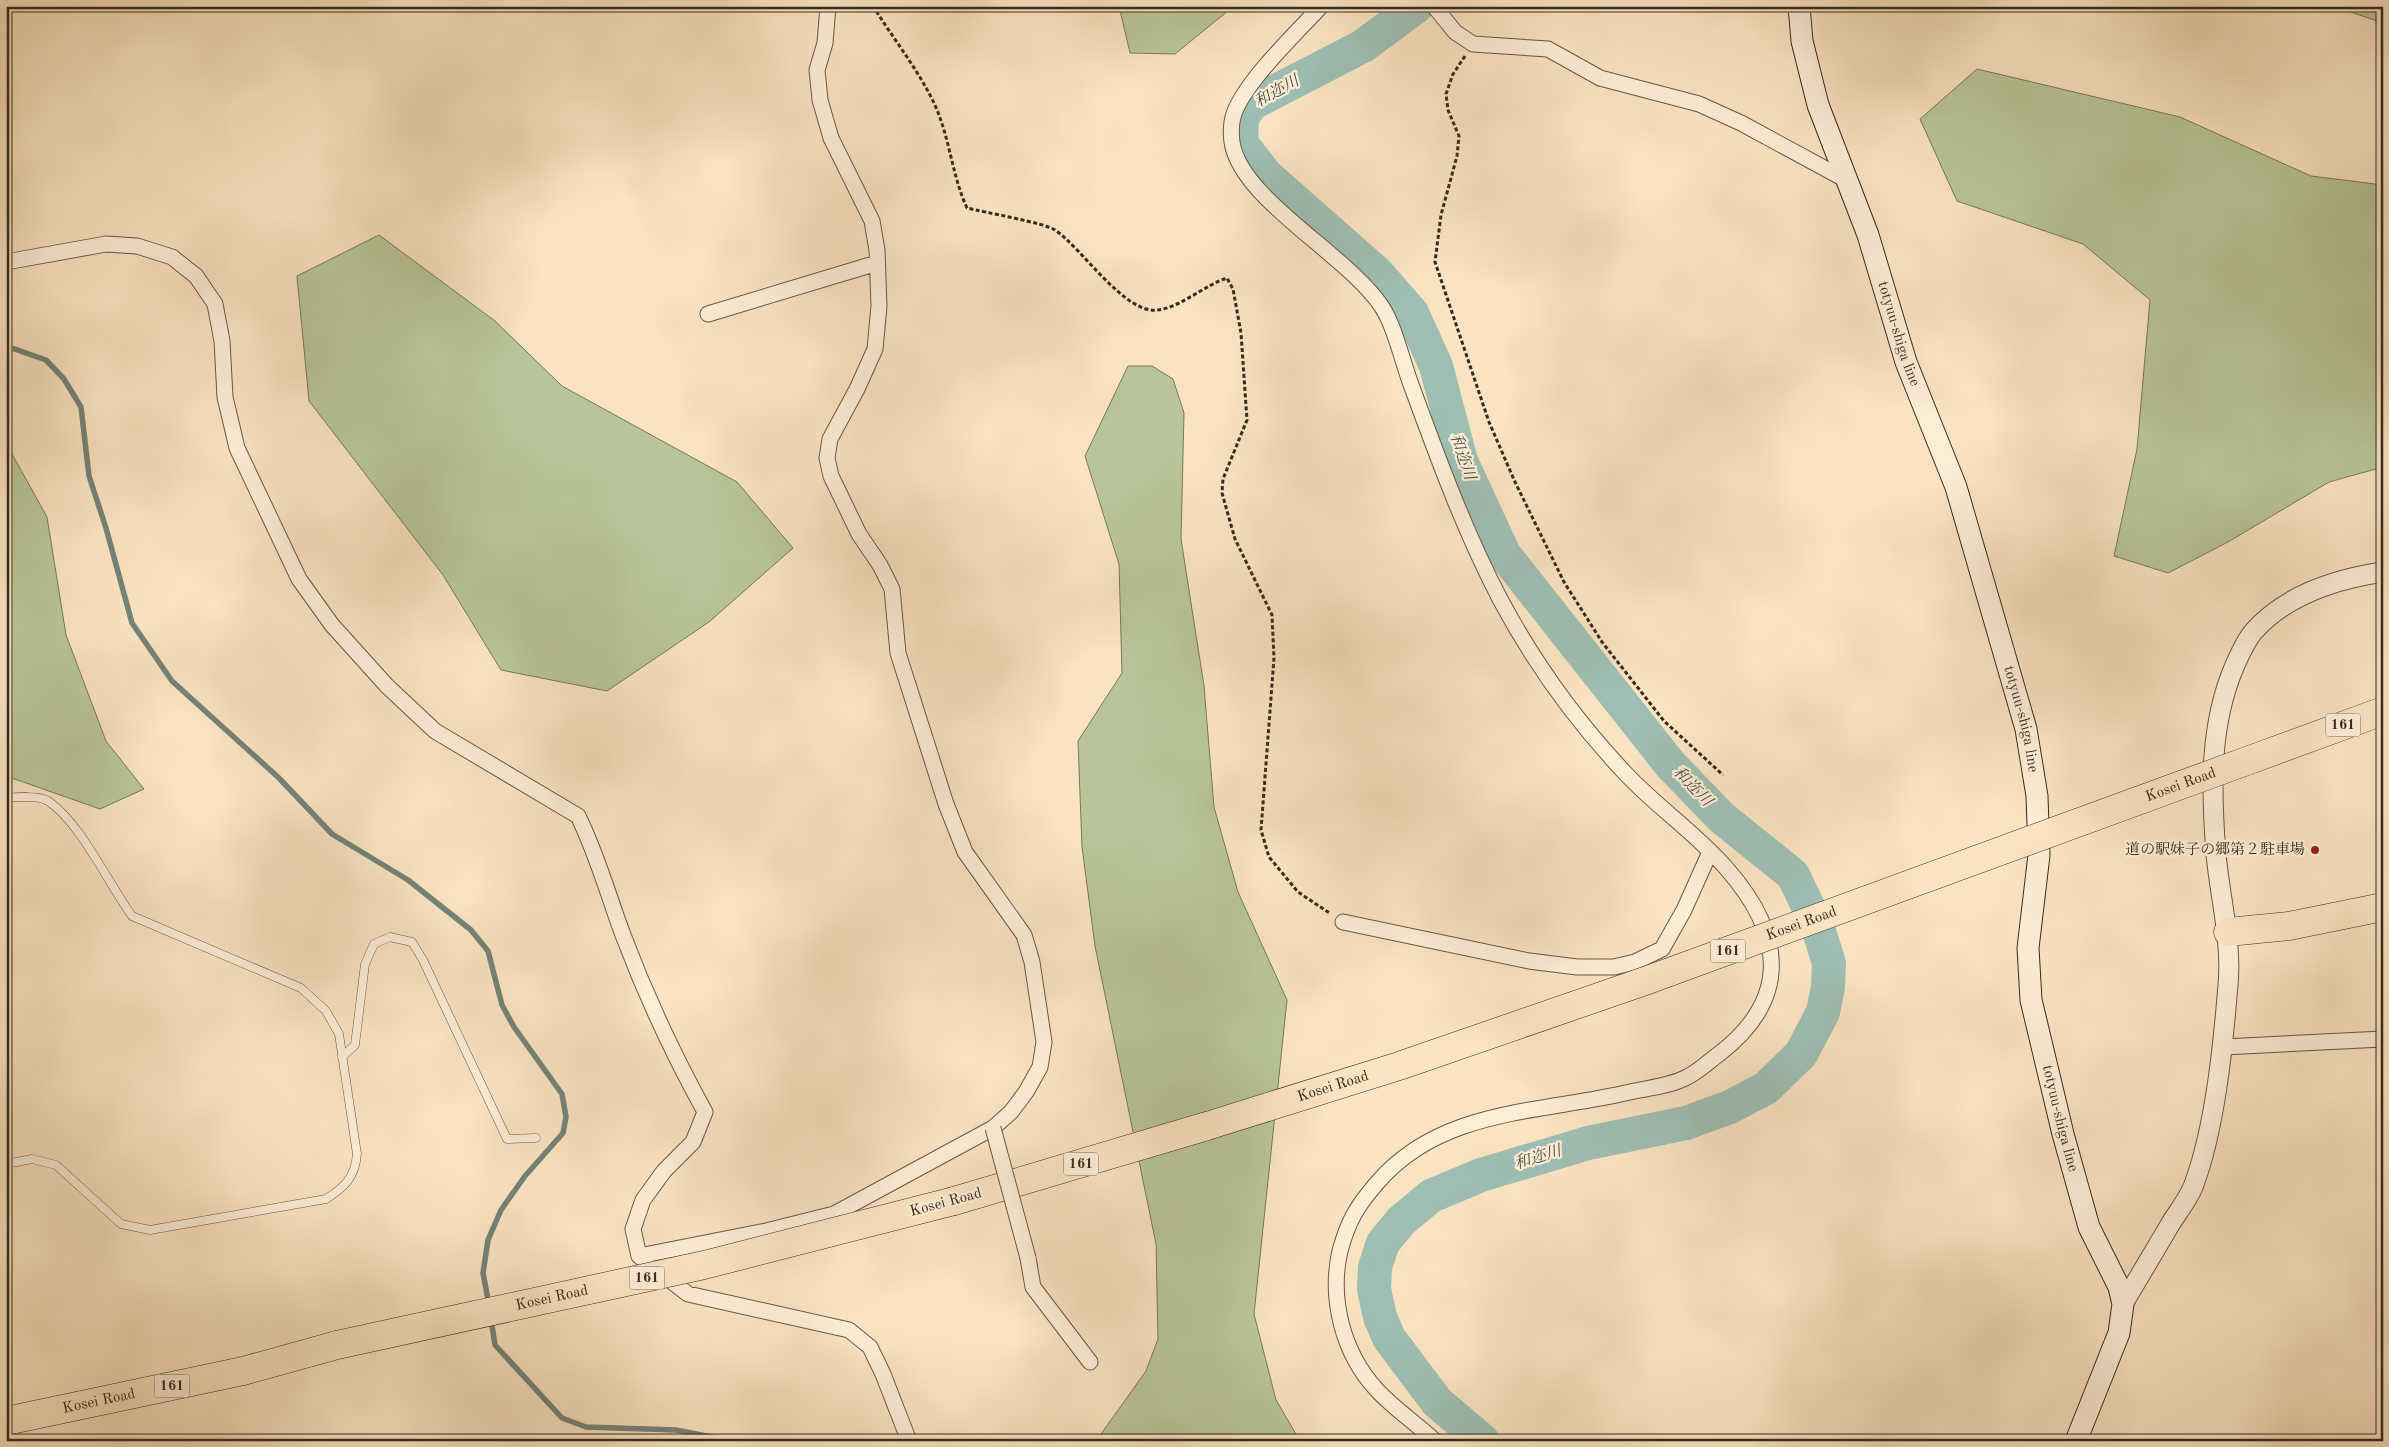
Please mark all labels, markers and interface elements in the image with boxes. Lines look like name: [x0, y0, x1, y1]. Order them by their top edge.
water label: 和迩川: [1251, 71, 1304, 111]
street label: totyuu-shiga line: [1875, 280, 1923, 389]
water label: 和迩川: [1447, 431, 1480, 484]
street label: totyuu-shiga line: [2001, 664, 2041, 774]
road number: 161: [2326, 714, 2360, 736]
water label: 和迩川: [1670, 763, 1717, 811]
street label: Kosei Road: [2144, 765, 2218, 805]
place label: 道の駅妹子の郷第２駐車場: [2125, 841, 2305, 858]
marker: 道の駅妹子の郷第２駐車場: [2309, 844, 2321, 856]
street label: Kosei Road: [1764, 904, 1839, 944]
road number: 161: [1710, 939, 1746, 962]
street label: totyuu-shiga line: [2039, 1064, 2081, 1173]
street label: Kosei Road: [1295, 1068, 1371, 1105]
water label: 和迩川: [1512, 1141, 1565, 1173]
road number: 161: [1064, 1152, 1098, 1176]
street label: Kosei Road: [908, 1186, 984, 1220]
road number: 161: [630, 1266, 664, 1290]
street label: Kosei Road: [514, 1283, 590, 1313]
road number: 161: [154, 1374, 190, 1398]
street label: Kosei Road: [61, 1386, 137, 1416]

